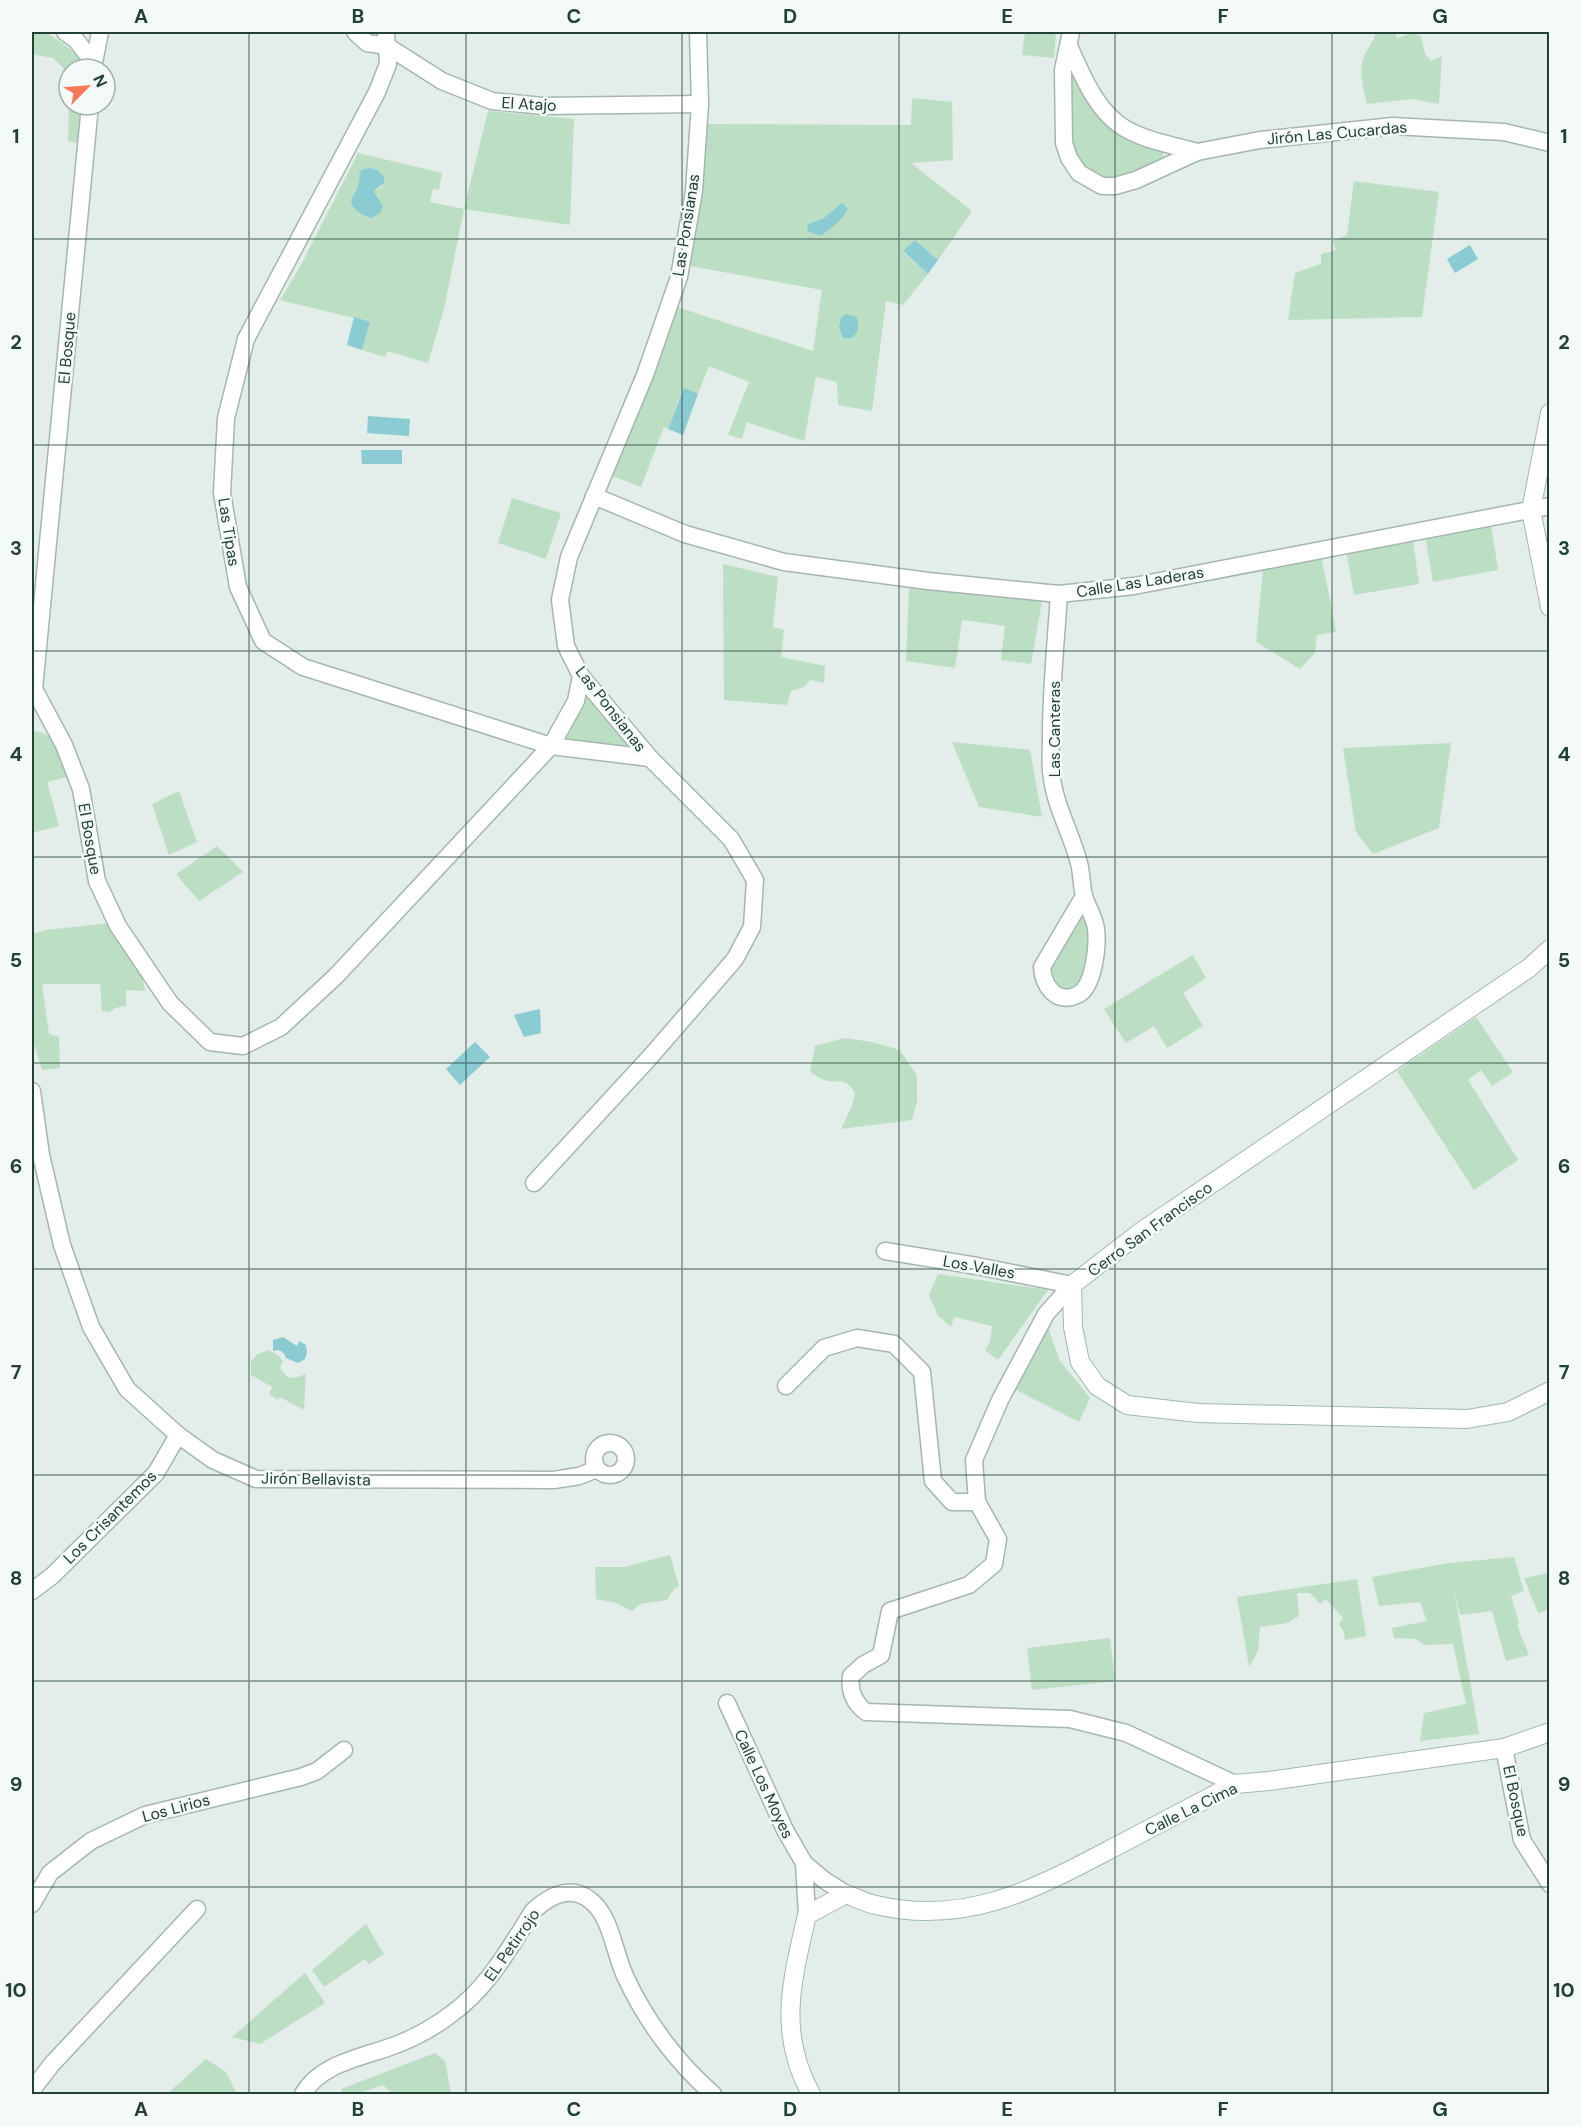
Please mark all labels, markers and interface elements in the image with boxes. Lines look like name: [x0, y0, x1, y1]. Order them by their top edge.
text: A: [134, 3, 148, 29]
text: B: [352, 3, 364, 29]
text: C: [567, 3, 581, 29]
text: D: [783, 3, 797, 29]
text: E: [1001, 3, 1013, 29]
text: F: [1217, 3, 1229, 29]
text: G: [1432, 3, 1448, 29]
north arrow: [57, 57, 117, 117]
text: N: [88, 71, 112, 91]
street label: El Atajo: [501, 92, 557, 116]
street label: Jirón Las Cucardas: [1266, 116, 1408, 150]
text: 1: [12, 123, 20, 149]
text: 1: [1560, 123, 1568, 149]
street label: Las Ponsianas: [668, 172, 704, 278]
street label: El Bosque: [53, 311, 81, 385]
text: 2: [10, 329, 22, 355]
text: 2: [1558, 329, 1570, 355]
street label: Las Tipas: [213, 496, 245, 568]
text: 3: [10, 535, 22, 561]
text: 3: [1558, 535, 1570, 561]
street label: Calle Las Laderas: [1075, 562, 1205, 602]
street label: Las Ponsianas: [571, 662, 651, 756]
street label: Las Canteras: [1044, 681, 1065, 777]
text: 4: [10, 741, 23, 767]
text: 4: [1558, 741, 1571, 767]
street label: El Bosque: [73, 802, 107, 876]
text: 5: [10, 947, 22, 973]
text: 5: [1558, 947, 1570, 973]
text: 6: [10, 1153, 22, 1179]
text: 6: [1558, 1153, 1570, 1179]
street label: Cerro San Francisco: [1083, 1177, 1217, 1281]
street label: Los Valles: [941, 1250, 1017, 1284]
text: 7: [11, 1359, 22, 1385]
text: 7: [1559, 1359, 1570, 1385]
street label: Los Crisantemos: [59, 1466, 161, 1568]
street label: Jirón Bellavista: [261, 1468, 371, 1490]
text: 8: [10, 1565, 22, 1591]
text: 8: [1558, 1565, 1570, 1591]
street label: Calle Los Moyes: [730, 1726, 798, 1842]
street label: El Bosque: [1498, 1763, 1534, 1839]
text: 9: [10, 1771, 22, 1797]
text: 9: [1558, 1771, 1570, 1797]
street label: Calle La Cima: [1141, 1778, 1241, 1840]
street label: Los Lirios: [140, 1789, 212, 1827]
street label: EL Petirrojo: [479, 1905, 545, 1985]
text: 10: [5, 1977, 27, 2003]
text: 10: [1553, 1977, 1575, 2003]
text: A: [134, 2096, 148, 2122]
text: B: [352, 2096, 364, 2122]
text: C: [567, 2096, 581, 2122]
text: D: [783, 2096, 797, 2122]
text: E: [1001, 2096, 1013, 2122]
text: F: [1217, 2096, 1229, 2122]
text: G: [1432, 2096, 1448, 2122]

